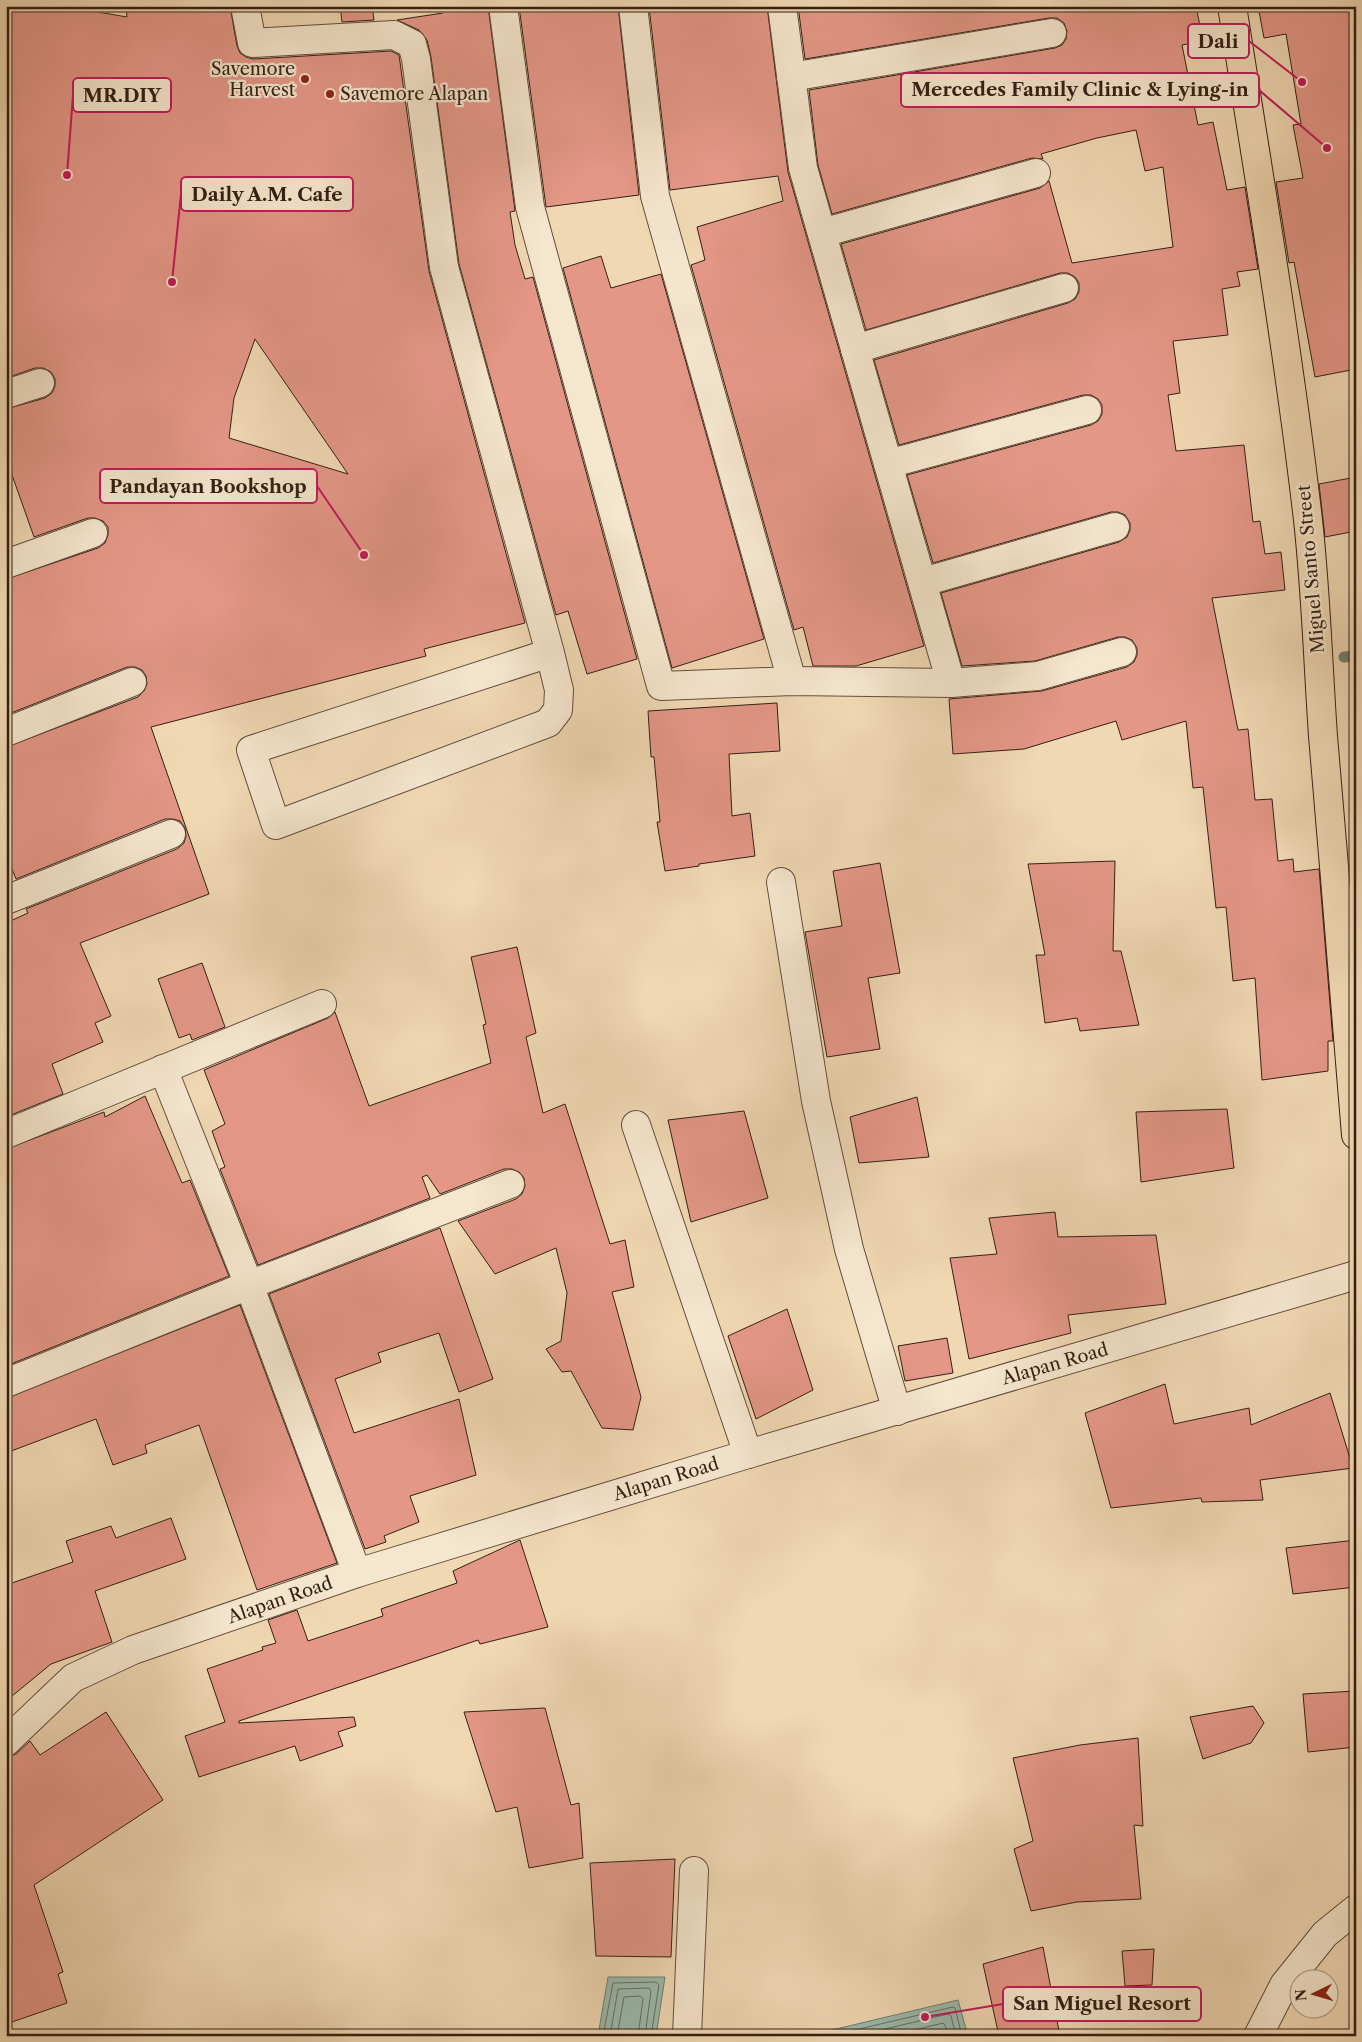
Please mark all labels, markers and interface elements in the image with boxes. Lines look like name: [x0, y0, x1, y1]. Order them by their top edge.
callout: Dali: [1188, 24, 1249, 58]
text: Dali: [1198, 30, 1239, 53]
place label: Savemore Harvest: [211, 58, 296, 101]
marker: Savemore Harvest: [299, 73, 311, 85]
callout: Mercedes Family Clinic & Lying-in: [901, 73, 1259, 107]
callout: MR.DIY: [73, 78, 171, 112]
text: Mercedes Family Clinic & Lying-in: [911, 78, 1249, 101]
place label: Savemore Alapan: [340, 83, 488, 105]
text: MR.DIY: [83, 84, 162, 107]
marker: Savemore Alapan: [324, 88, 336, 100]
callout: Daily A.M. Cafe: [181, 177, 353, 211]
text: Daily A.M. Cafe: [191, 183, 343, 206]
callout: Pandayan Bookshop: [100, 469, 317, 503]
text: Pandayan Bookshop: [109, 475, 307, 498]
street label: Miguel Santo Street: [1293, 483, 1329, 654]
street label: Alapan Road: [998, 1338, 1111, 1390]
street label: Alapan Road: [610, 1452, 722, 1506]
street label: Alapan Road: [224, 1572, 335, 1629]
north arrow: [1290, 1970, 1340, 2020]
callout: San Miguel Resort: [1003, 1987, 1201, 2021]
text: N: [1292, 1988, 1311, 2002]
text: San Miguel Resort: [1013, 1992, 1191, 2015]

